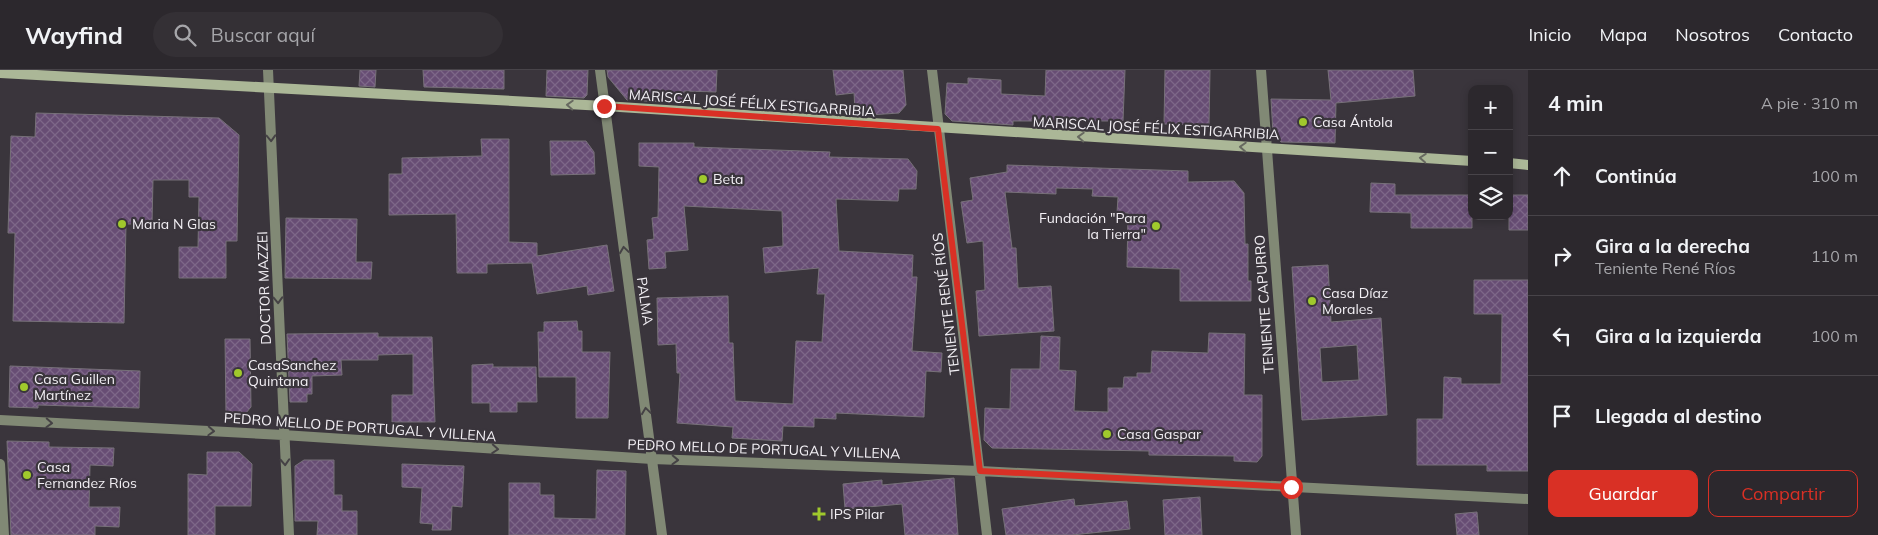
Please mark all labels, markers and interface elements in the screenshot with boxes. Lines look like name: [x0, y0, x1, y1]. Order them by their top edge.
search box: [153, 12, 503, 57]
text: Wayfind: [25, 20, 123, 50]
icon: search: [171, 21, 199, 49]
text: Buscar aquí: [211, 23, 315, 47]
text: Inicio: [1528, 23, 1571, 46]
text: Mapa: [1599, 23, 1647, 46]
text: Nosotros: [1675, 23, 1750, 46]
text: Contacto: [1778, 23, 1853, 46]
street label: MARISCAL JOSÉ FÉLIX ESTIGARRIBIA: [628, 85, 877, 121]
map controls: [1468, 85, 1513, 220]
button: +: [1468, 85, 1513, 130]
text: 4 min: [1548, 90, 1603, 116]
text: A pie · 310 m: [1761, 93, 1858, 113]
route end: [593, 95, 616, 118]
one-way arrow: [566, 99, 574, 110]
street label: MARISCAL JOSÉ FÉLIX ESTIGARRIBIA: [1032, 113, 1281, 143]
place label: Casa Ántola: [1313, 113, 1393, 131]
marker: Casa Ántola: [1297, 116, 1309, 128]
button: −: [1468, 130, 1513, 175]
one-way arrow: [1077, 132, 1085, 143]
one-way arrow: [266, 134, 277, 142]
one-way arrow: [1239, 142, 1247, 153]
one-way arrow: [1419, 153, 1427, 164]
icon: ahead: [1548, 162, 1576, 190]
text: Continúa: [1595, 164, 1677, 188]
text: 100 m: [1811, 166, 1858, 186]
place label: Beta: [713, 170, 743, 188]
marker: Beta: [697, 173, 709, 185]
button: layers: [1468, 175, 1513, 220]
place label: Fundación "Para la Tierra": [1039, 209, 1146, 243]
place label: Maria N Glas: [132, 215, 216, 233]
marker: Maria N Glas: [116, 218, 128, 230]
marker: Fundación "Para la Tierra": [1150, 220, 1162, 232]
street label: DOCTOR MAZZEI: [253, 231, 275, 345]
street label: TENIENTE RENÉ RÍOS: [928, 232, 964, 376]
street label: TENIENTE CAPURRO: [1250, 234, 1278, 374]
text: Gira a la derecha: [1595, 234, 1750, 258]
icon: right: [1548, 242, 1576, 270]
one-way arrow: [619, 245, 630, 253]
text: 110 m: [1811, 246, 1858, 266]
text: Teniente René Ríos: [1595, 258, 1736, 278]
street label: PALMA: [633, 276, 657, 327]
place label: Casa Díaz Morales: [1322, 284, 1388, 318]
marker: Casa Díaz Morales: [1306, 295, 1318, 307]
one-way arrow: [273, 296, 283, 304]
icon: left: [1548, 322, 1576, 350]
text: Gira a la izquierda: [1595, 324, 1761, 348]
text: 100 m: [1811, 326, 1858, 346]
place label: CasaSanchez Quintana: [248, 356, 336, 390]
marker: CasaSanchez Quintana: [232, 367, 244, 379]
place label: Casa Guillen Martínez: [34, 370, 115, 404]
marker: Casa Guillen Martínez: [18, 381, 30, 393]
icon: arrive: [1548, 402, 1576, 430]
text: Llegada al destino: [1595, 404, 1762, 428]
one-way arrow: [641, 406, 652, 414]
street label: PEDRO MELLO DE PORTUGAL Y VILLENA: [223, 408, 498, 446]
one-way arrow: [45, 417, 53, 428]
place label: Casa Gaspar: [1117, 425, 1202, 443]
one-way arrow: [207, 426, 215, 437]
marker: Casa Gaspar: [1101, 428, 1113, 440]
street label: PEDRO MELLO DE PORTUGAL Y VILLENA: [627, 435, 902, 463]
one-way arrow: [492, 443, 500, 454]
one-way arrow: [671, 454, 679, 465]
place label: Casa Fernandez Ríos: [37, 458, 137, 492]
one-way arrow: [280, 459, 291, 467]
marker: Casa Fernandez Ríos: [21, 469, 33, 481]
button: Guardar: [1548, 470, 1698, 517]
button: Compartir: [1708, 470, 1858, 517]
route start: [1280, 476, 1303, 499]
place label: IPS Pilar: [830, 505, 885, 523]
marker: IPS Pilar: [812, 507, 826, 521]

